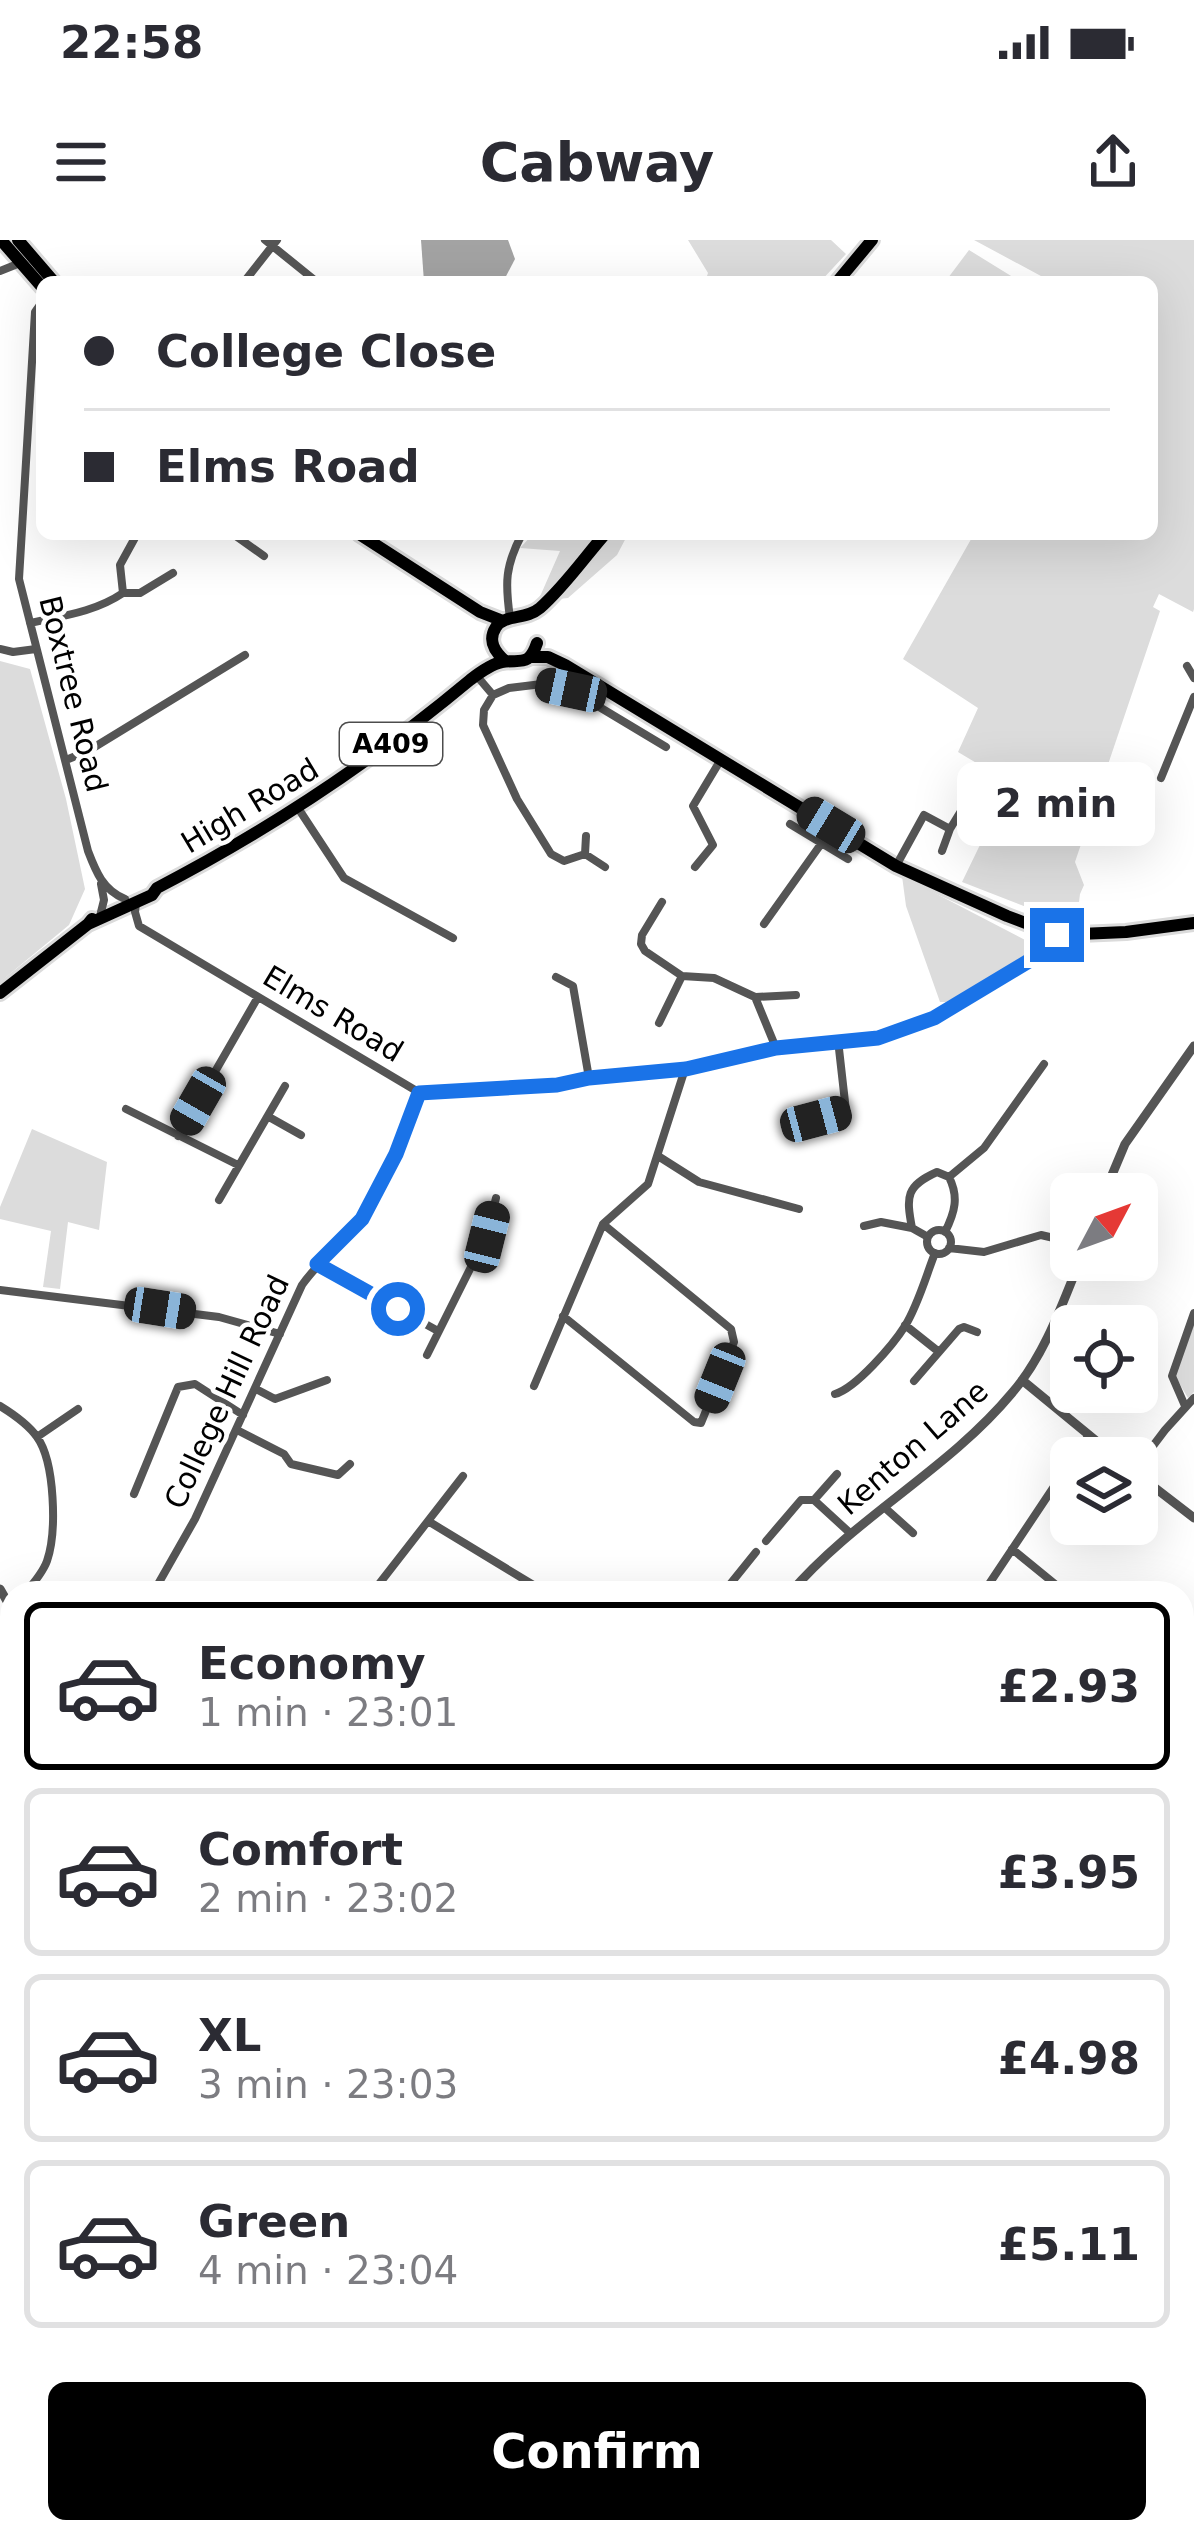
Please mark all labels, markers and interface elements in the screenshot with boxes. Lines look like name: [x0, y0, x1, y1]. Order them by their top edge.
text: 22:58: [60, 16, 203, 69]
icon: menu: [48, 129, 114, 195]
icon: share: [1080, 129, 1146, 195]
text: Cabway: [480, 131, 714, 194]
text: College Close: [156, 325, 496, 378]
text: Elms Road: [156, 440, 420, 493]
street label: Boxtree Road: [32, 592, 115, 796]
car: [532, 665, 610, 715]
road number: A409: [340, 723, 442, 765]
street label: High Road: [175, 751, 325, 860]
callout: 2 min: [958, 761, 1156, 845]
text: 2 min: [995, 781, 1117, 826]
car: [791, 791, 871, 859]
route end: [1030, 908, 1084, 962]
street label: Elms Road: [257, 958, 410, 1069]
car: [164, 1061, 232, 1141]
car: [777, 1092, 855, 1146]
north arrow: [1050, 1173, 1158, 1281]
map controls: [1050, 1173, 1158, 1545]
car: [461, 1198, 513, 1276]
street label: College Hill Road: [157, 1269, 296, 1514]
route start: [371, 1282, 425, 1336]
car: [122, 1285, 198, 1331]
button: locate: [1050, 1305, 1158, 1413]
car: [690, 1338, 750, 1418]
street label: Kenton Lane: [831, 1373, 995, 1522]
button: layers: [1050, 1437, 1158, 1545]
icon: car: [54, 1632, 162, 1740]
text: Economy: [198, 1637, 426, 1690]
text: £2.93: [998, 1660, 1140, 1713]
text: 1 min · 23:01: [198, 1690, 458, 1735]
icon: car: [54, 1818, 162, 1926]
text: Comfort: [198, 1823, 403, 1876]
text: £3.95: [998, 1846, 1140, 1899]
text: 2 min · 23:02: [198, 1876, 458, 1921]
icon: car: [54, 2004, 162, 2112]
text: XL: [198, 2009, 261, 2062]
text: £4.98: [998, 2032, 1140, 2085]
text: 3 min · 23:03: [198, 2062, 458, 2107]
icon: car: [54, 2190, 162, 2298]
text: Green: [198, 2195, 350, 2248]
text: £5.11: [998, 2218, 1140, 2271]
text: 4 min · 23:04: [198, 2248, 458, 2293]
button: Confirm: [48, 2382, 1146, 2520]

